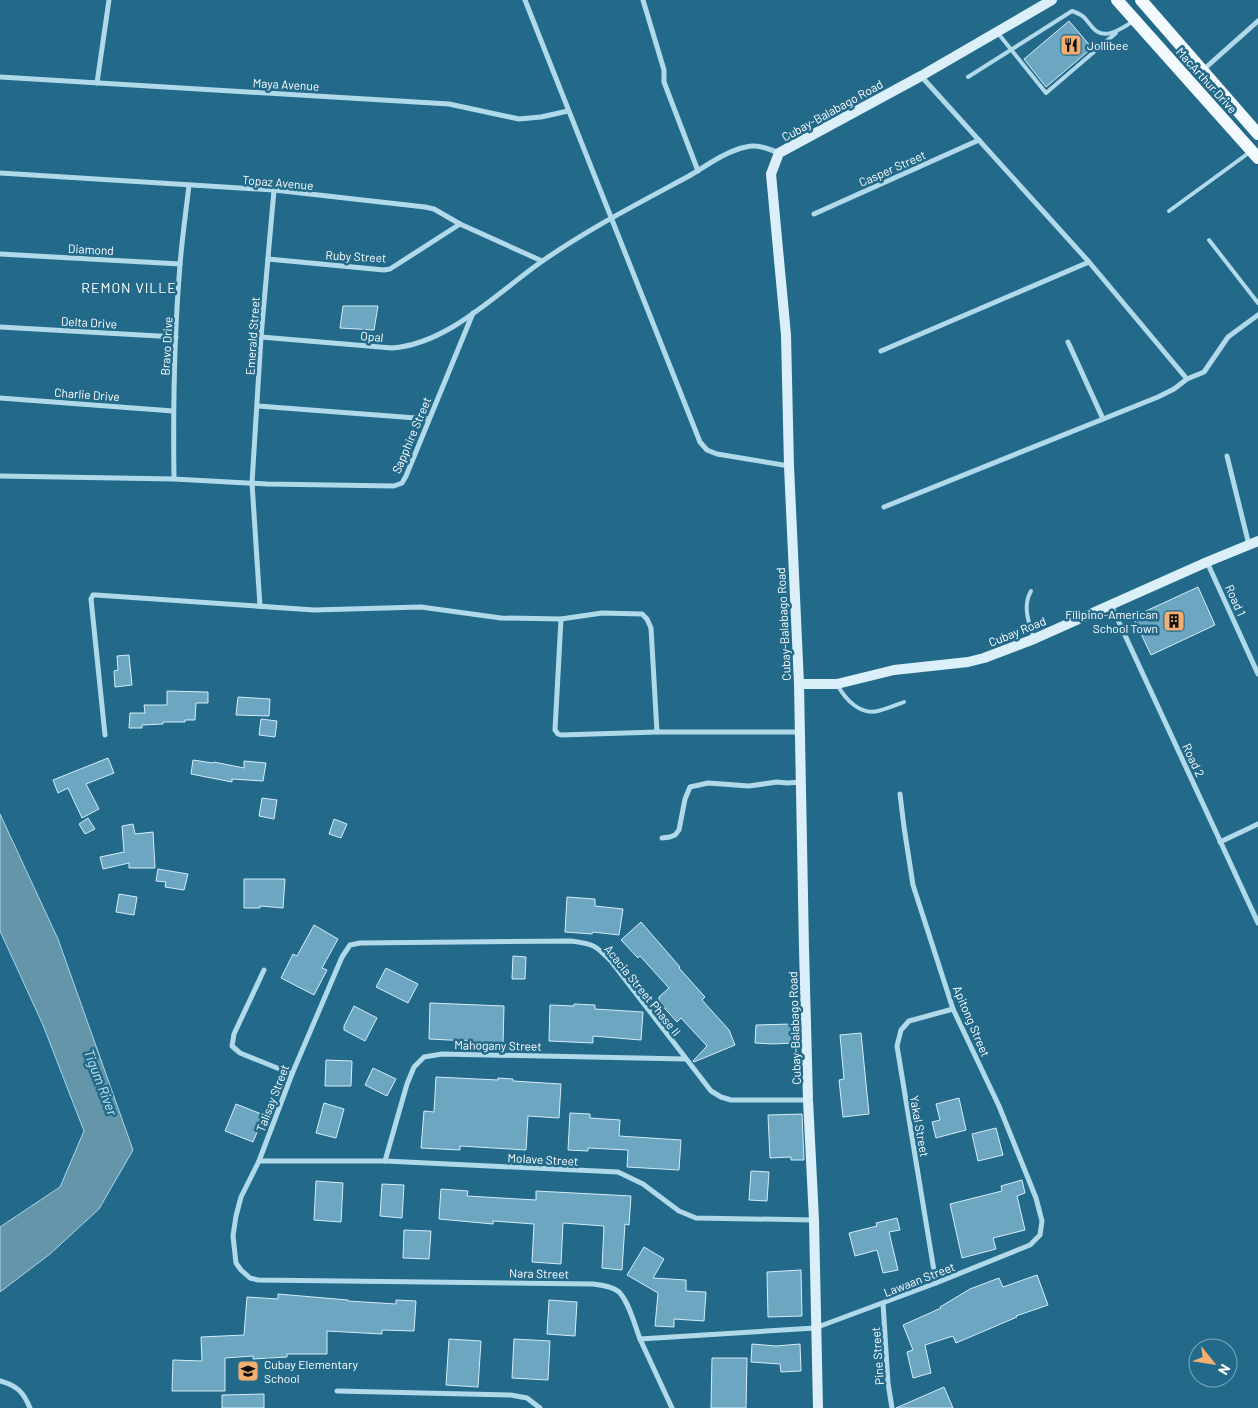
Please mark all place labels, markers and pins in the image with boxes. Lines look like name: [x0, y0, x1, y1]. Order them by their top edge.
restaurant icon: Jollibee: [1059, 33, 1083, 57]
place label: Jollibee: [1087, 38, 1128, 52]
place label: Filipino-American School Town: [1065, 607, 1158, 635]
building icon: Filipino-American School Town: [1162, 609, 1186, 633]
place label: Cubay Elementary School: [264, 1357, 359, 1385]
school or university icon: Cubay Elementary School: [236, 1359, 260, 1383]

